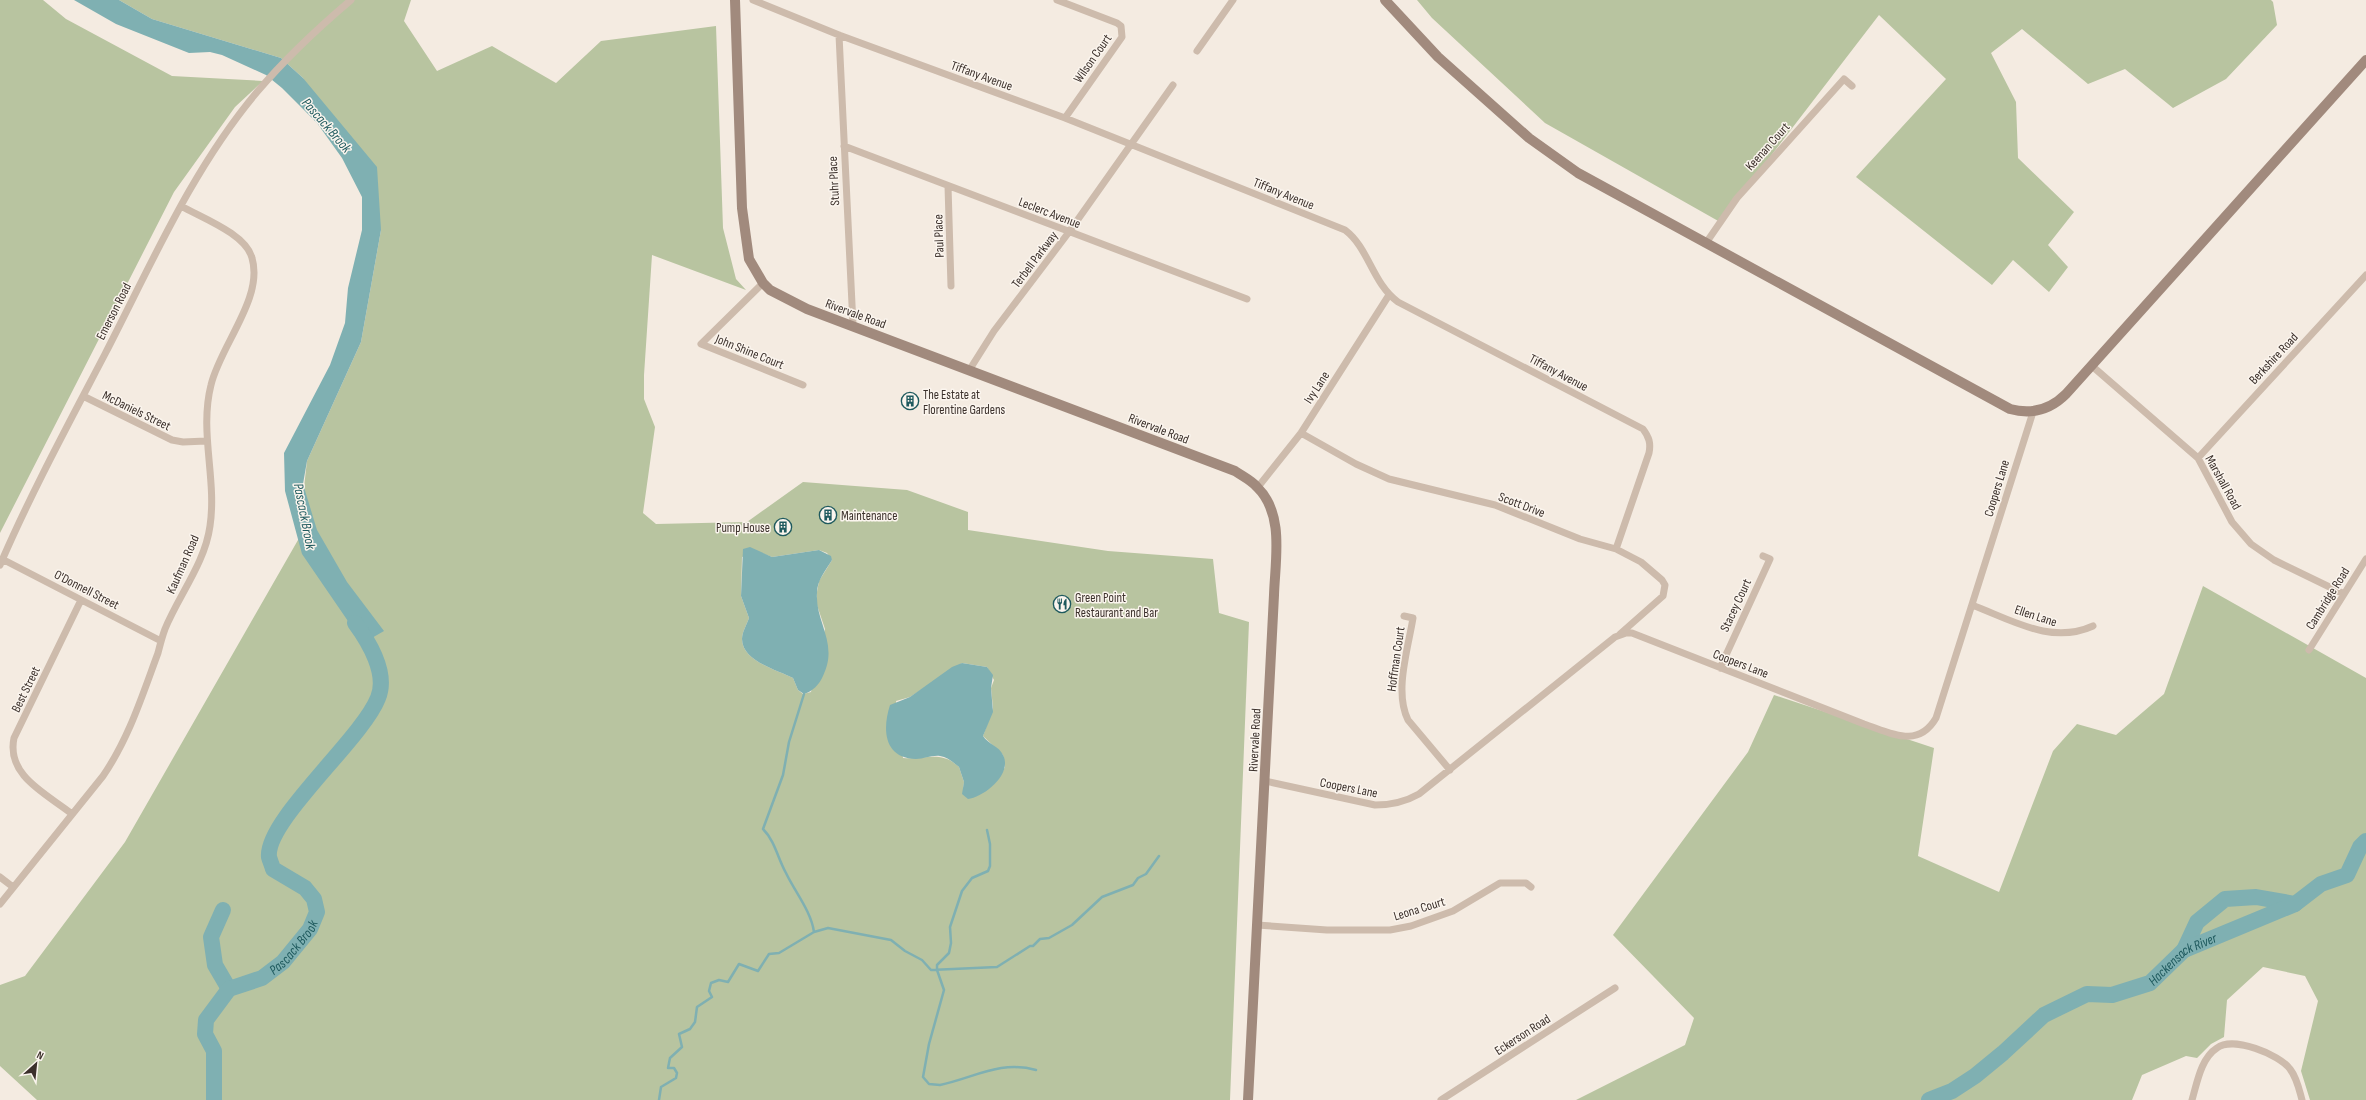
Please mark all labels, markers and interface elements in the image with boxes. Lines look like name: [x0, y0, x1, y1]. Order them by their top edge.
street label: Wilson Court: [1070, 31, 1115, 86]
street label: Tiffany Avenue: [949, 57, 1015, 94]
water label: Pascack Brook: [298, 95, 355, 157]
street label: Keenan Court: [1742, 119, 1794, 174]
street label: Stuhr Place: [825, 156, 843, 206]
street label: Tiffany Avenue: [1251, 174, 1316, 213]
street label: Leclerc Avenue: [1016, 194, 1083, 232]
street label: Paul Place: [930, 214, 948, 258]
street label: Terbell Parkway: [1008, 228, 1061, 291]
street label: Emerson Road: [93, 280, 135, 343]
street label: Rivervale Road: [823, 296, 888, 332]
street label: Berkshire Road: [2246, 330, 2302, 388]
street label: John Shine Court: [712, 331, 786, 373]
street label: Tiffany Avenue: [1526, 351, 1591, 395]
street label: Ivy Lane: [1301, 368, 1333, 407]
street label: McDaniels Street: [100, 387, 173, 434]
place label: The Estate at Florentine Gardens: [923, 387, 1006, 418]
building icon: The Estate at Florentine Gardens: [900, 391, 920, 411]
street label: Rivervale Road: [1126, 410, 1191, 448]
street label: Marshall Road: [2202, 452, 2245, 513]
street label: Coopers Lane: [1981, 458, 2013, 519]
water label: Pascack Brook: [290, 482, 319, 551]
street label: Scott Drive: [1496, 489, 1547, 521]
building icon: Maintenance: [818, 505, 838, 525]
place label: Maintenance: [841, 508, 897, 524]
building icon: Pump House: [773, 517, 793, 537]
place label: Pump House: [716, 520, 770, 536]
street label: Kaufman Road: [163, 533, 203, 596]
street label: Cambridge Road: [2302, 564, 2353, 633]
street label: O'Donnell Street: [51, 567, 122, 613]
street label: Stacey Court: [1717, 576, 1755, 635]
place label: Green Point Restaurant and Bar: [1075, 590, 1158, 621]
restaurant icon: Green Point Restaurant and Bar: [1052, 594, 1072, 614]
street label: Ellen Lane: [2012, 602, 2059, 630]
street label: Hoffman Court: [1384, 626, 1408, 693]
street label: Coopers Lane: [1710, 646, 1771, 682]
street label: Best Street: [8, 664, 44, 715]
street label: Rivervale Road: [1245, 708, 1265, 772]
street label: Coopers Lane: [1319, 775, 1379, 801]
street label: Leona Court: [1392, 894, 1447, 924]
water label: Pascack Brook: [266, 917, 322, 979]
water label: Hackensack River: [2145, 929, 2220, 989]
street label: Eckerson Road: [1492, 1011, 1553, 1059]
north arrow: [16, 1044, 56, 1084]
text: N: [35, 1048, 46, 1063]

